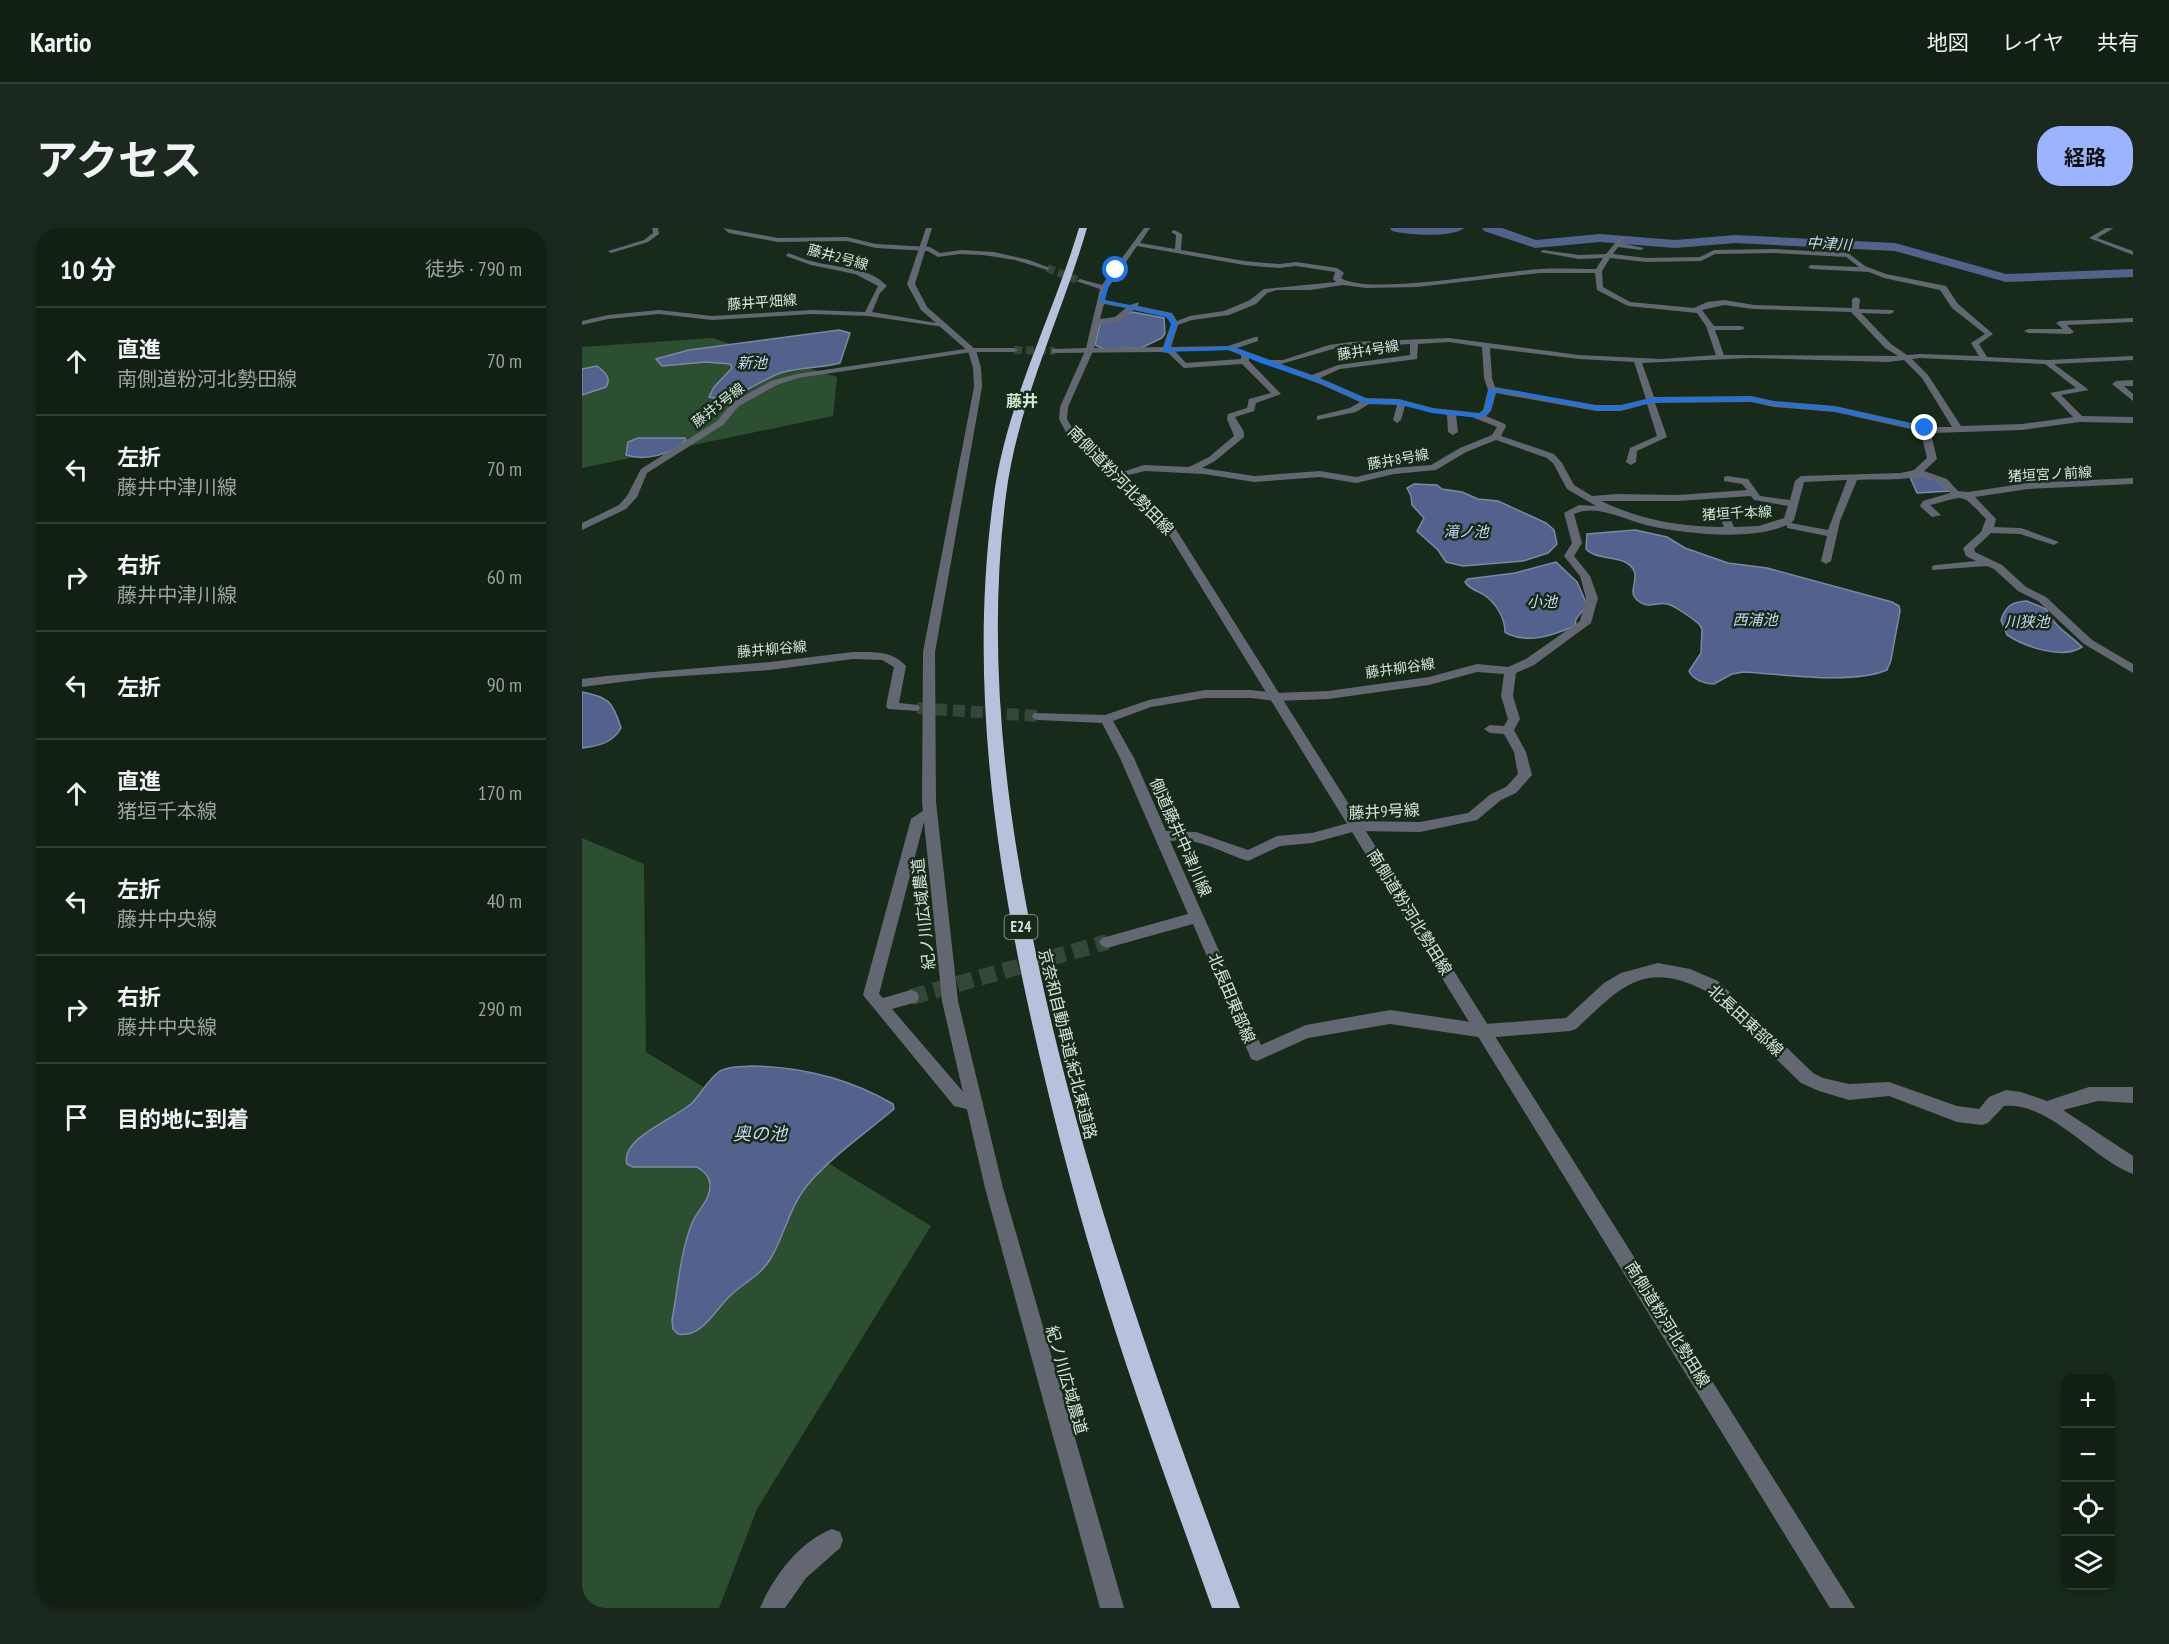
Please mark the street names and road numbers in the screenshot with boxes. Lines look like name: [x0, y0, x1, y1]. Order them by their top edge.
street label: 藤井2号線: [806, 240, 870, 274]
street label: 藤井平畑線: [726, 291, 798, 313]
street label: 藤井4号線: [1336, 336, 1400, 364]
street label: 藤井3号線: [688, 379, 748, 431]
street label: 南側道粉河北勢田線: [1064, 421, 1178, 539]
street label: 藤井8号線: [1366, 445, 1430, 473]
street label: 猪垣宮ノ前線: [2008, 463, 2092, 485]
street label: 猪垣千本線: [1702, 502, 1772, 524]
street label: 藤井柳谷線: [736, 637, 808, 661]
street label: 藤井柳谷線: [1364, 654, 1436, 682]
street label: 側道藤井中津川線: [1146, 774, 1216, 900]
street label: 藤井9号線: [1348, 799, 1420, 823]
street label: 南側道粉河北勢田線: [1363, 846, 1457, 978]
street label: 紀ノ川広域農道: [907, 857, 939, 971]
road number: E24: [1004, 915, 1038, 939]
street label: 京奈和自動車道;紀北東道路: [1035, 947, 1101, 1141]
street label: 北長田東部線: [1204, 950, 1260, 1046]
street label: 北長田東部線: [1704, 980, 1788, 1060]
street label: 南側道粉河北勢田線: [1621, 1258, 1715, 1390]
street label: 紀ノ川広域農道: [1042, 1323, 1092, 1437]

